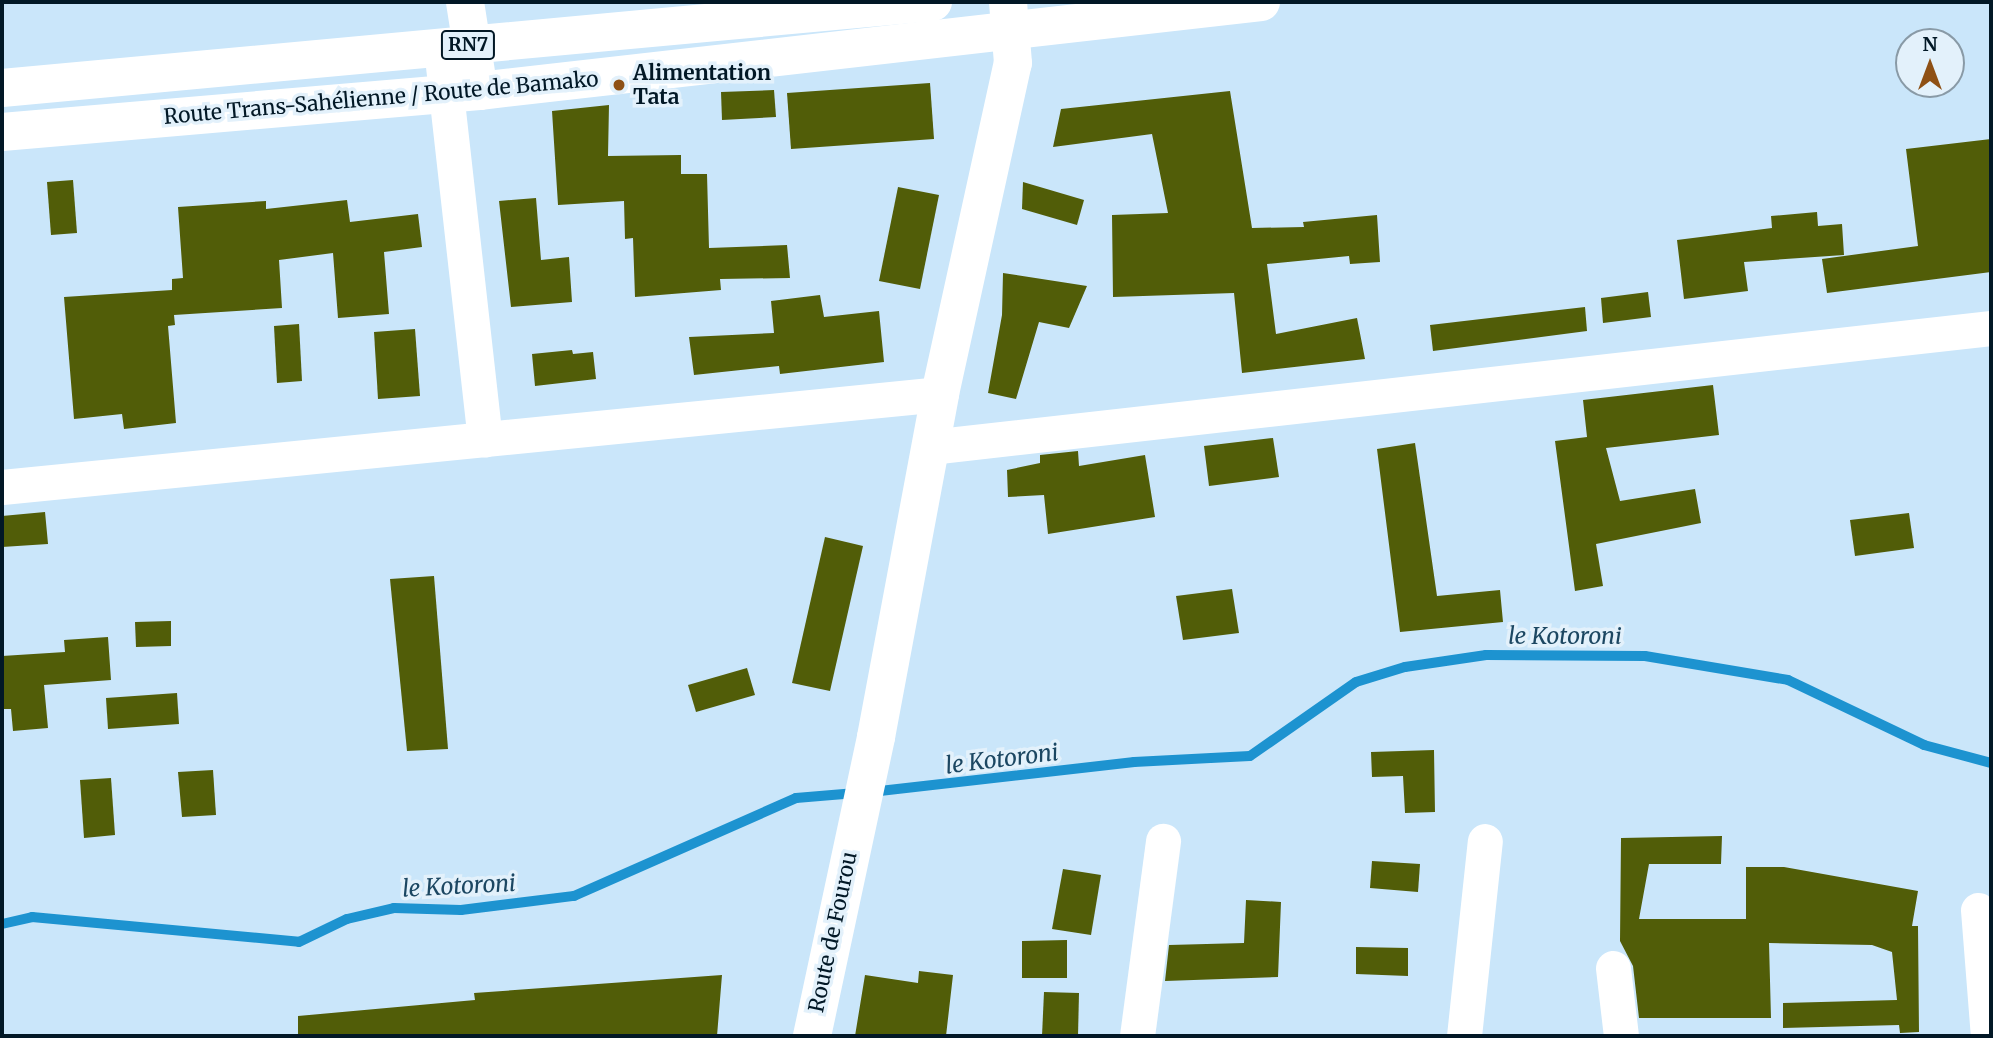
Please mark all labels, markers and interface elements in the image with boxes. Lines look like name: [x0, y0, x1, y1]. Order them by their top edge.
north arrow: [1895, 28, 1965, 98]
road number: RN7: [440, 30, 496, 60]
text: N: [1922, 32, 1938, 56]
place label: Alimentation Tata: [633, 60, 771, 110]
street label: Route Trans-Sahélienne / Route de Bamako: [163, 66, 599, 130]
marker: Alimentation Tata: [611, 77, 627, 93]
water label: le Kotoroni: [1508, 622, 1622, 650]
water label: le Kotoroni: [944, 738, 1060, 780]
street label: Route de Fourou: [804, 849, 862, 1015]
water label: le Kotoroni: [402, 869, 516, 903]

